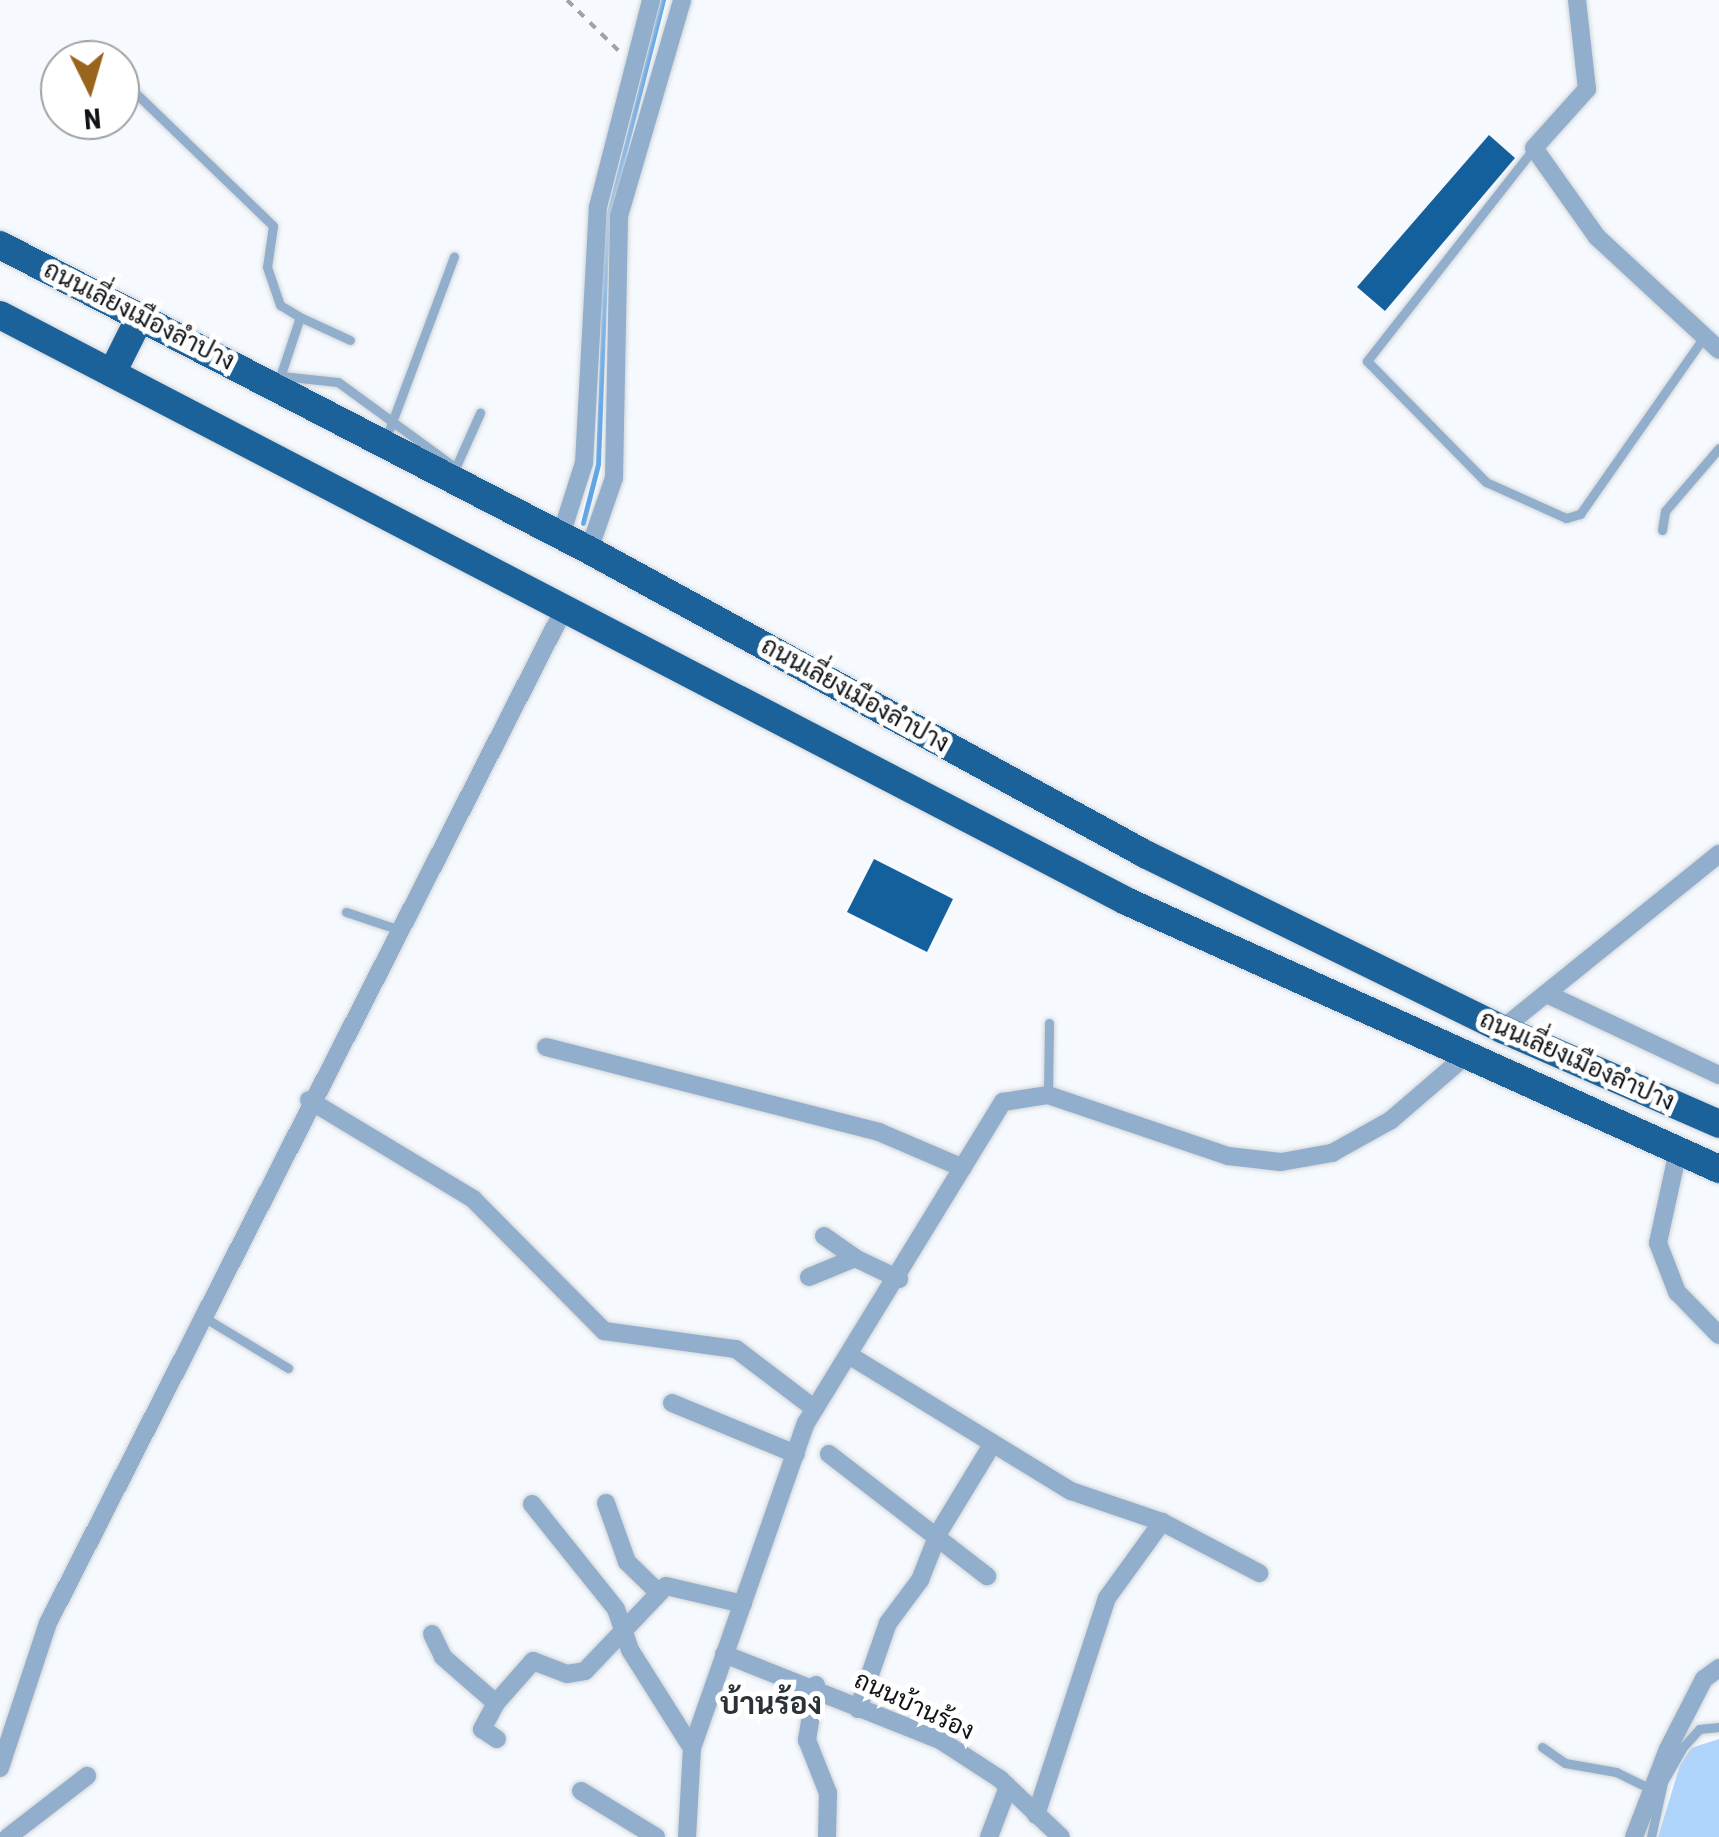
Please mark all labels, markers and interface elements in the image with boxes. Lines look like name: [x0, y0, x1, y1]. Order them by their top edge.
north arrow: [40, 40, 140, 140]
text: N: [83, 101, 102, 136]
street label: ถนนเลี่ยงเมืองลำปาง: [39, 255, 239, 377]
street label: ถนนเลี่ยงเมืองลำปาง: [756, 631, 954, 759]
street label: ถนนเลี่ยงเมืองลำปาง: [1475, 1005, 1679, 1117]
street label: ถนนบ้านร้อง: [849, 1665, 979, 1747]
district label: บ้านร้อง: [720, 1686, 822, 1722]

